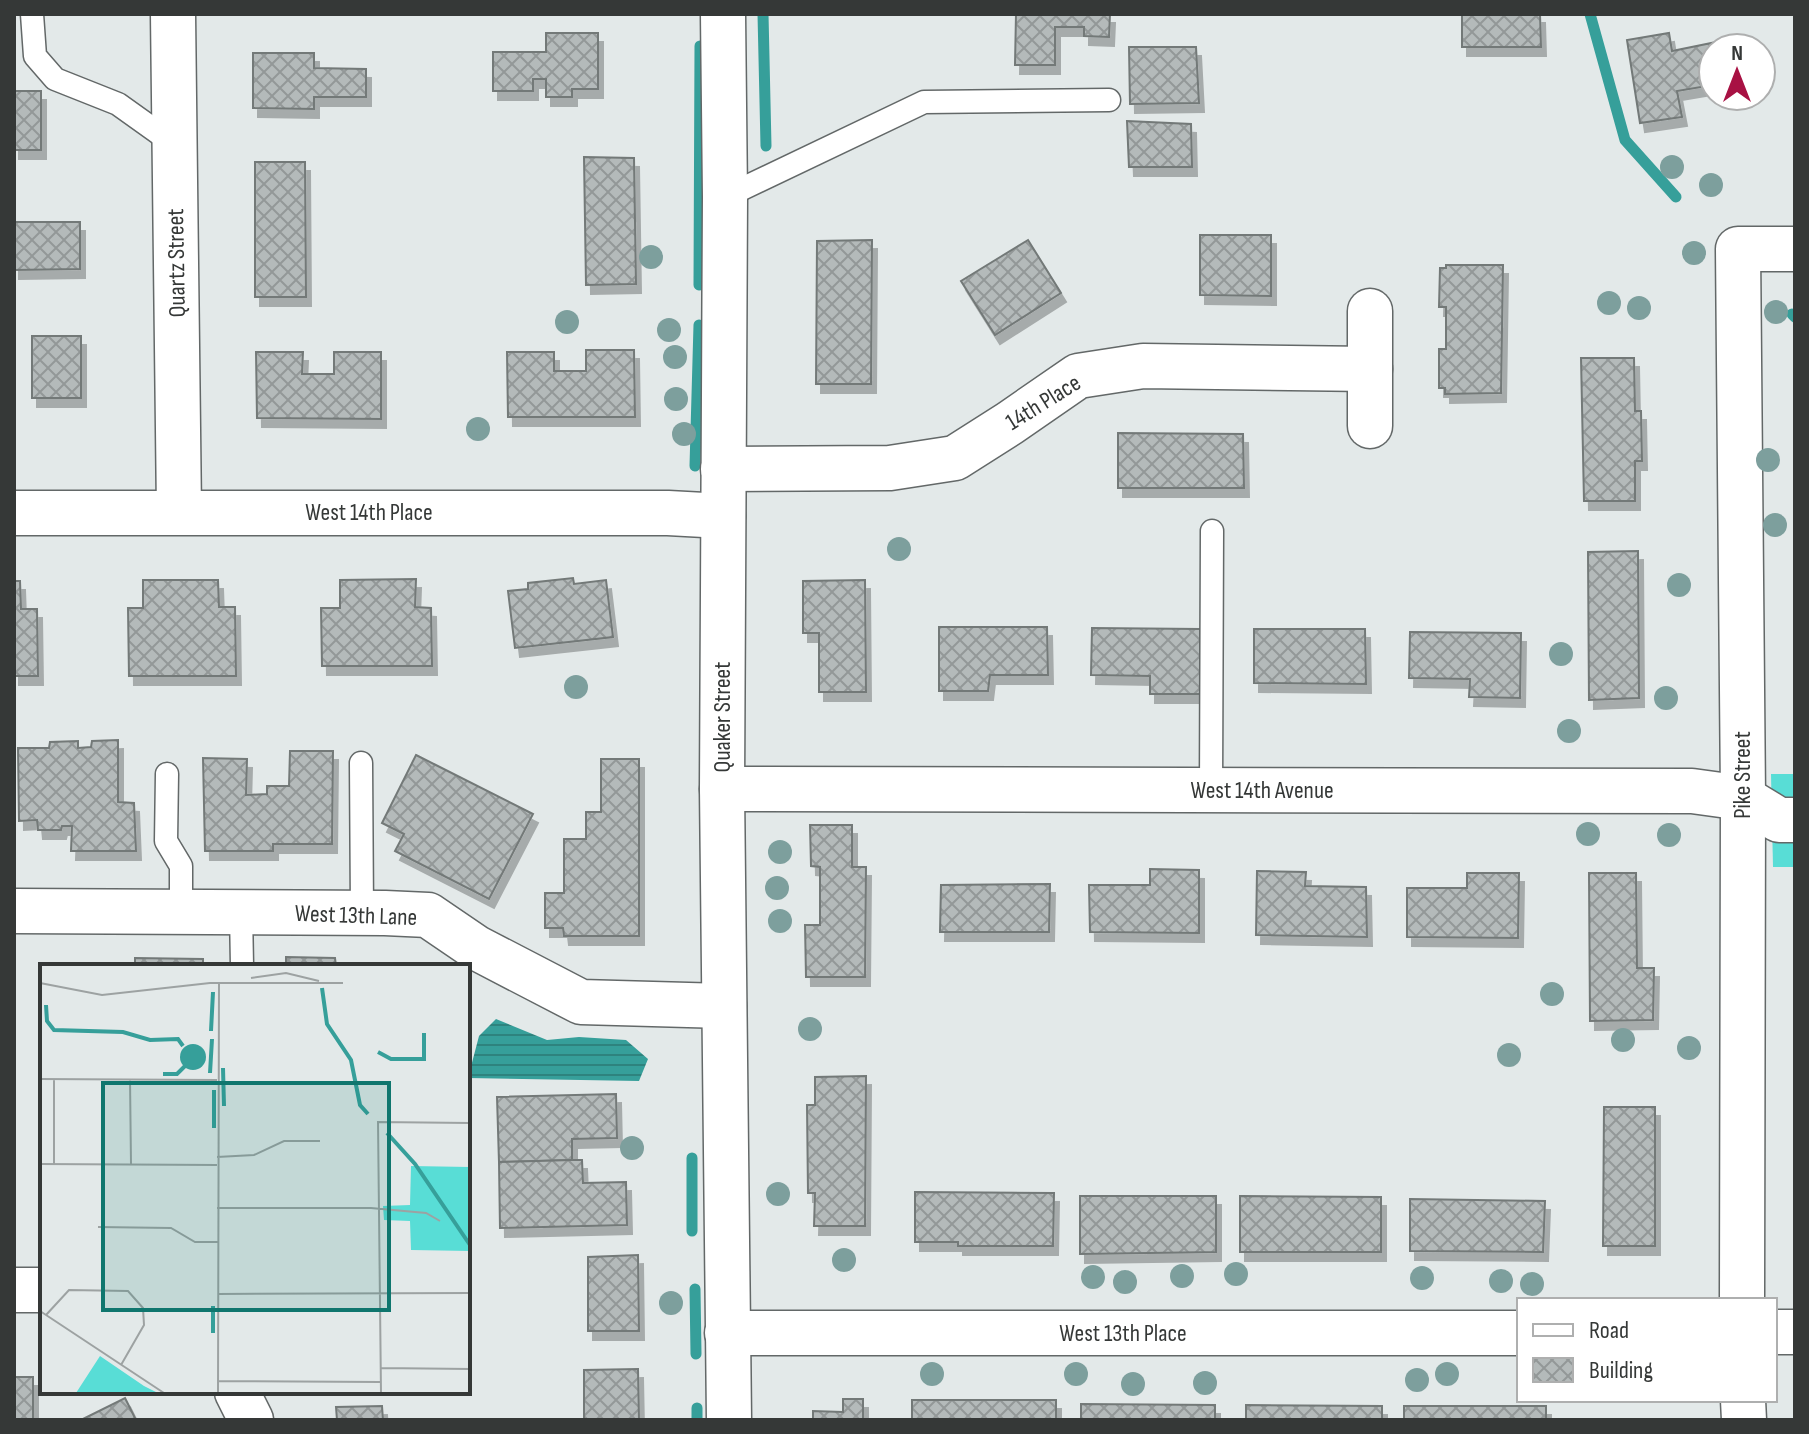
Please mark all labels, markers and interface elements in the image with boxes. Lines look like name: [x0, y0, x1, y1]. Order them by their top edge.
north arrow: [1697, 32, 1777, 112]
text: N: [1731, 40, 1743, 67]
street label: Quartz Street: [161, 208, 192, 318]
street label: 14th Place: [1000, 368, 1086, 437]
street label: West 14th Place: [305, 498, 433, 527]
street label: Quaker Street: [708, 662, 737, 772]
street label: Pike Street: [1728, 731, 1757, 819]
street label: West 14th Avenue: [1190, 776, 1334, 805]
street label: West 13th Lane: [294, 899, 418, 932]
inset map: [40, 964, 470, 1394]
legend: [1517, 1298, 1777, 1402]
text: Road: [1589, 1316, 1629, 1345]
street label: West 13th Place: [1059, 1319, 1187, 1348]
text: Building: [1589, 1356, 1653, 1385]

